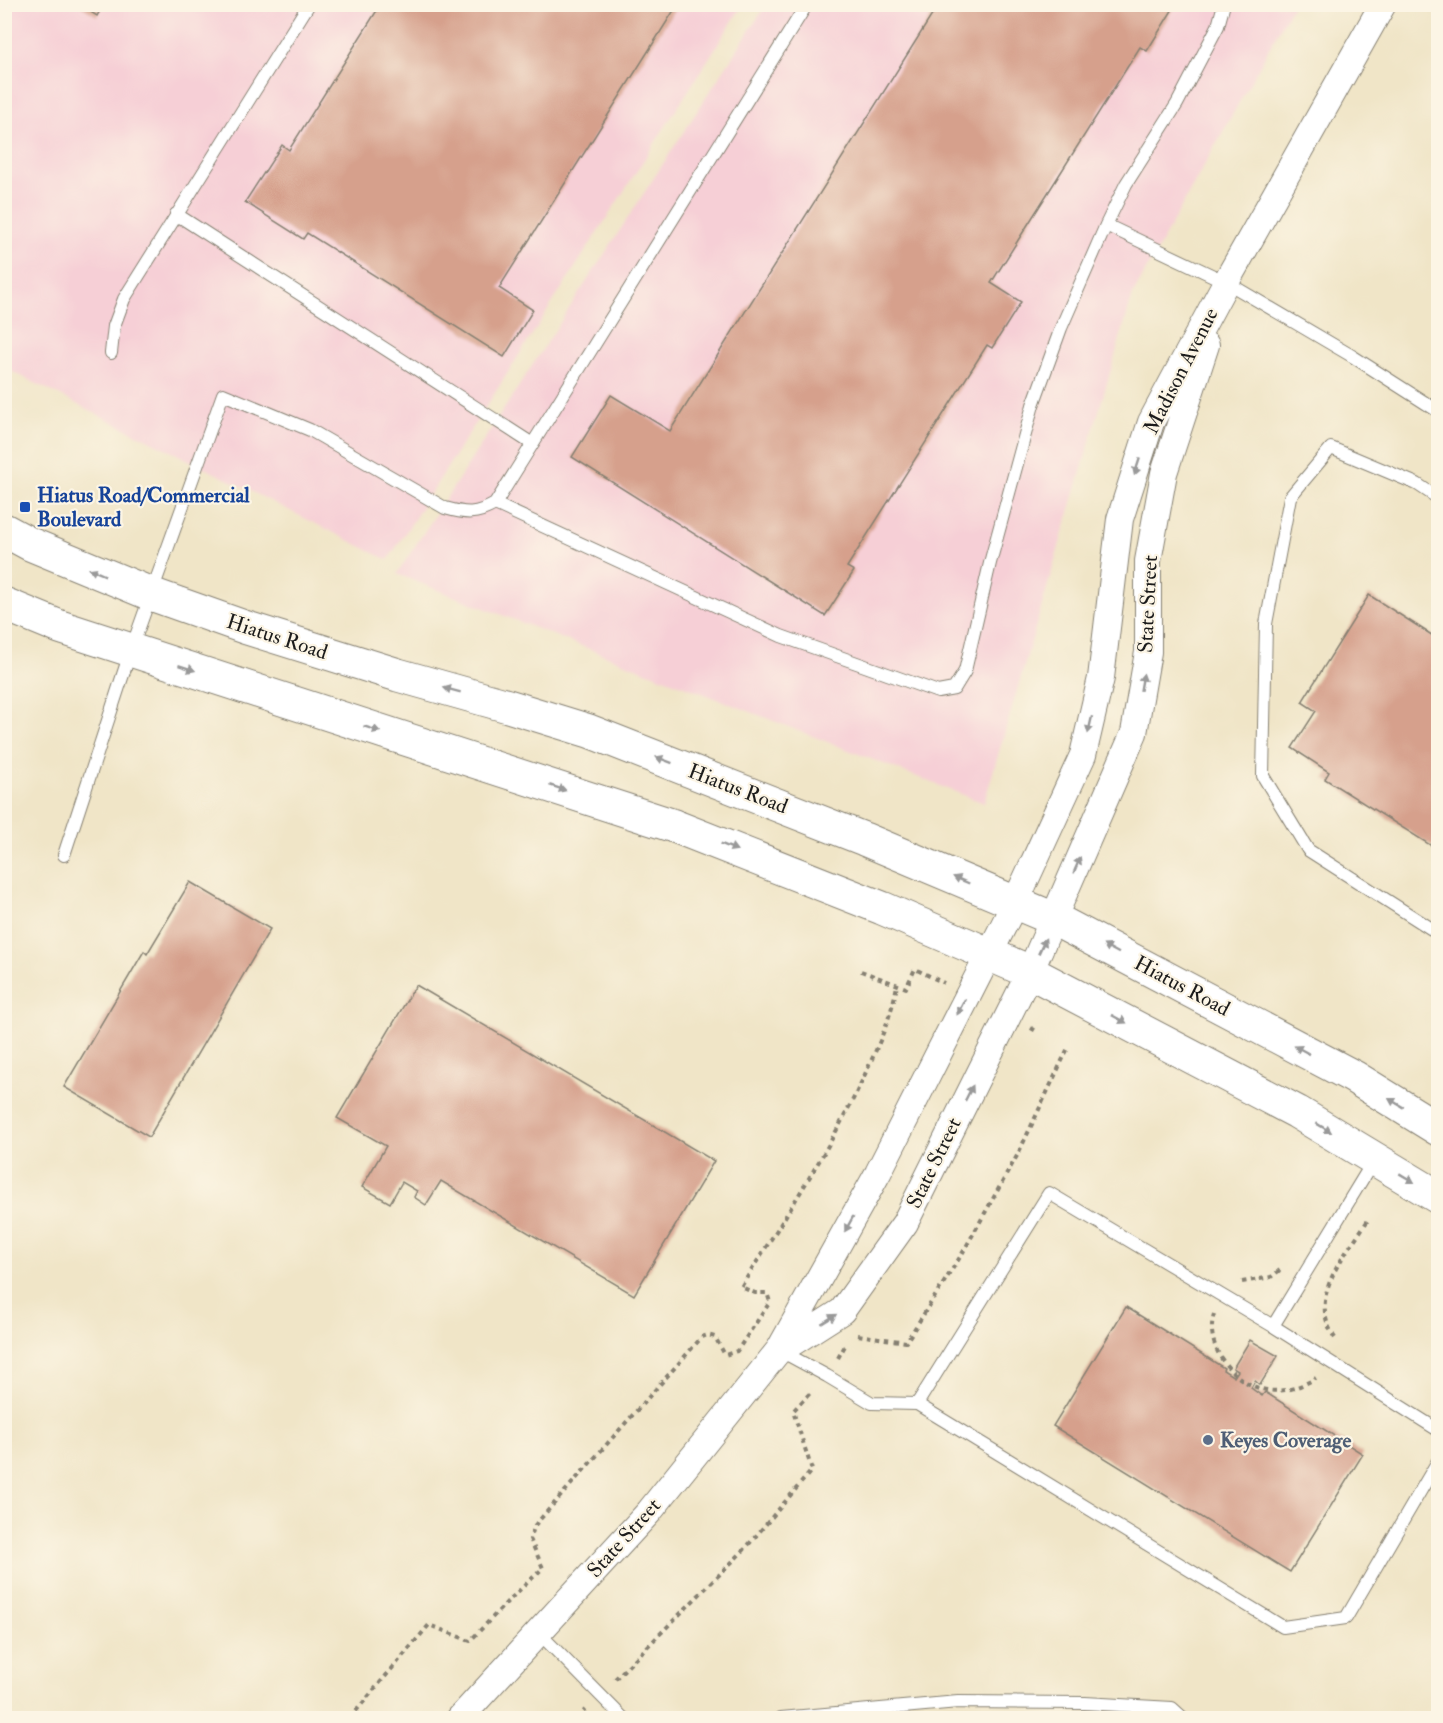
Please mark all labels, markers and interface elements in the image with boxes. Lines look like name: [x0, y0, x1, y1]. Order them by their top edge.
street label: Madison Avenue: [1138, 303, 1224, 439]
one-way arrow: [1132, 458, 1141, 476]
place label: Hiatus Road/Commercial Boulevard: [37, 482, 250, 533]
marker: Hiatus Road/Commercial Boulevard: [18, 500, 32, 514]
street label: State Street: [1132, 554, 1164, 654]
one-way arrow: [88, 567, 106, 576]
street label: Hiatus Road: [223, 608, 332, 666]
one-way arrow: [178, 664, 196, 674]
one-way arrow: [1138, 673, 1147, 692]
one-way arrow: [443, 685, 461, 694]
one-way arrow: [1085, 716, 1094, 735]
one-way arrow: [363, 725, 381, 734]
one-way arrow: [654, 755, 672, 765]
street label: Hiatus Road: [684, 758, 792, 821]
one-way arrow: [549, 784, 567, 794]
one-way arrow: [720, 843, 738, 853]
one-way arrow: [1073, 856, 1083, 874]
one-way arrow: [952, 875, 970, 885]
one-way arrow: [1038, 937, 1047, 954]
one-way arrow: [1103, 944, 1120, 954]
street label: Hiatus Road: [1129, 950, 1235, 1023]
one-way arrow: [957, 998, 966, 1015]
one-way arrow: [1111, 1014, 1128, 1024]
one-way arrow: [1293, 1045, 1310, 1055]
one-way arrow: [964, 1084, 974, 1101]
one-way arrow: [1387, 1098, 1404, 1108]
street label: State Street: [900, 1113, 968, 1213]
one-way arrow: [1316, 1123, 1332, 1134]
one-way arrow: [1399, 1173, 1415, 1184]
one-way arrow: [844, 1216, 854, 1233]
one-way arrow: [821, 1314, 837, 1325]
place label: Keyes Coverage: [1220, 1427, 1351, 1454]
marker: Keyes Coverage: [1201, 1433, 1215, 1447]
street label: State Street: [581, 1493, 667, 1583]

